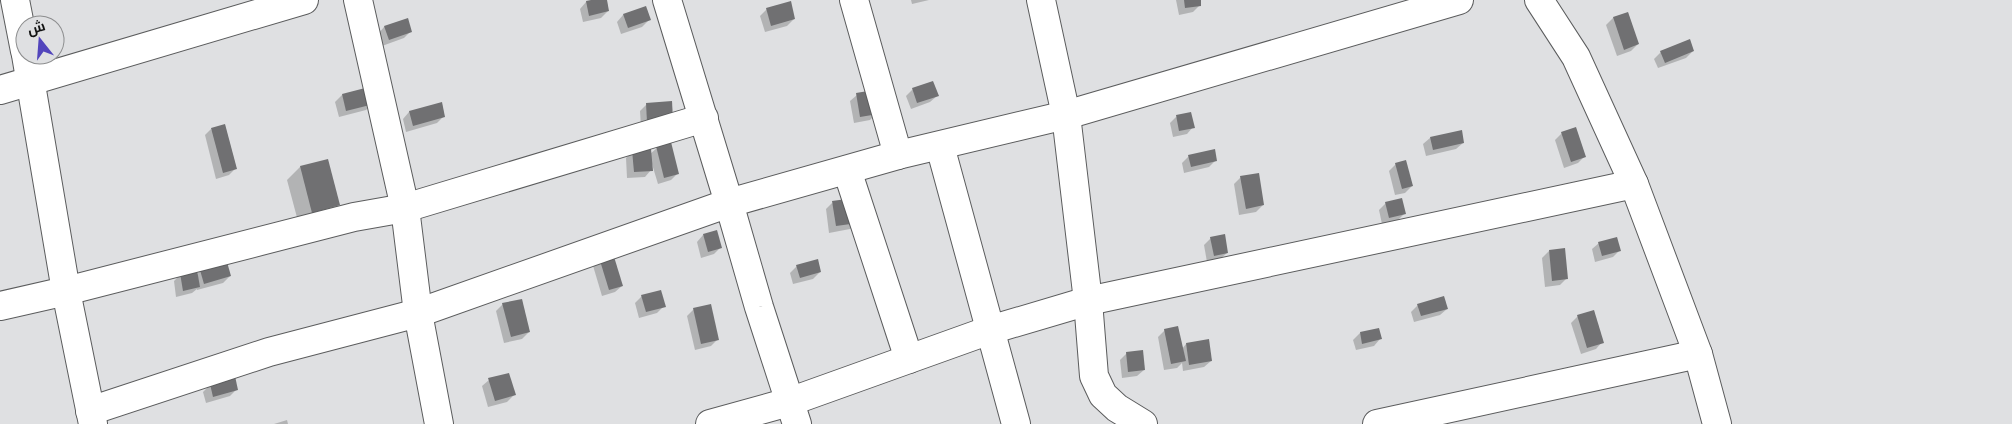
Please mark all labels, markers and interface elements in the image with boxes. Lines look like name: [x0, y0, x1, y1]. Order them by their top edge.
north arrow: [15, 15, 65, 65]
text: ش: [25, 16, 47, 39]

